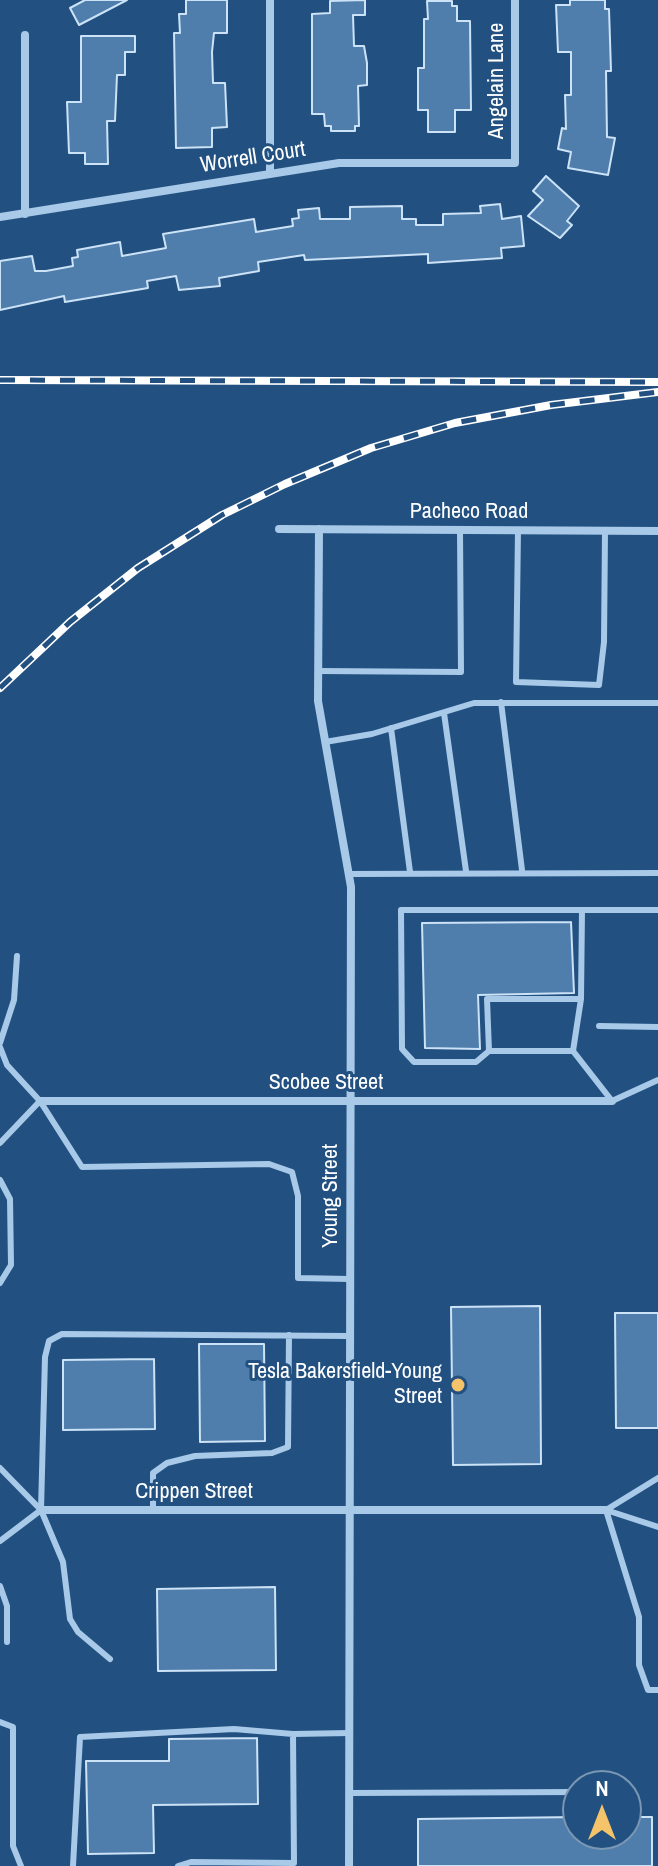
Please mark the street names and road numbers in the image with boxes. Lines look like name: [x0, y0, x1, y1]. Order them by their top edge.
street label: Angelain Lane: [484, 23, 510, 139]
street label: Worrell Court: [199, 137, 307, 179]
street label: Pacheco Road: [410, 499, 528, 525]
street label: Scobee Street: [269, 1070, 383, 1096]
street label: Young Street: [318, 1144, 344, 1248]
street label: Crippen Street: [135, 1479, 253, 1505]

